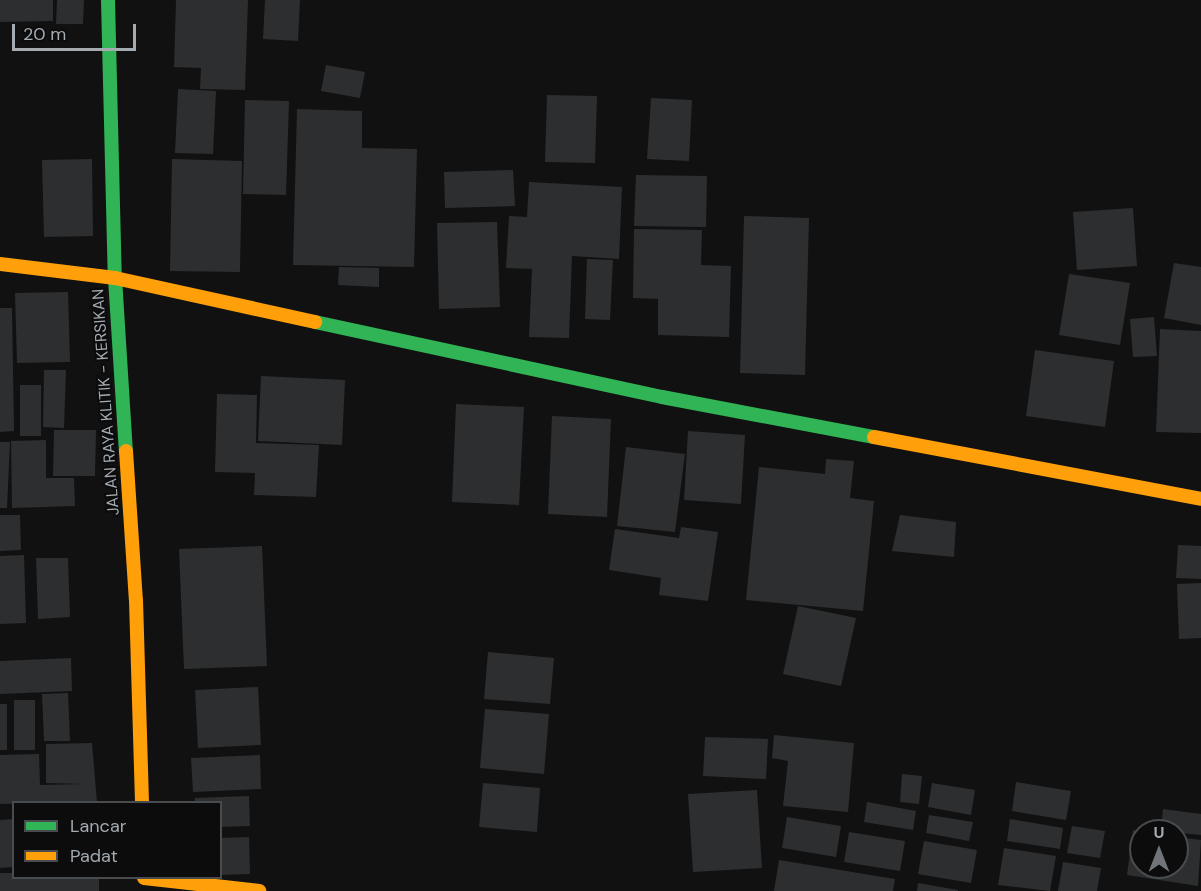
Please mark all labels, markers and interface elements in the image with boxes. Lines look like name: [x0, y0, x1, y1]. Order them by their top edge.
scale bar: [15, 12, 140, 50]
text: 20 m: [23, 22, 66, 46]
street label: JALAN RAYA KLITIK - KERSIKAN: [89, 288, 123, 516]
legend: [12, 801, 222, 879]
text: Lancar: [70, 814, 126, 838]
north arrow: [1129, 819, 1189, 879]
text: U: [1154, 822, 1164, 843]
text: Padat: [70, 844, 118, 868]

